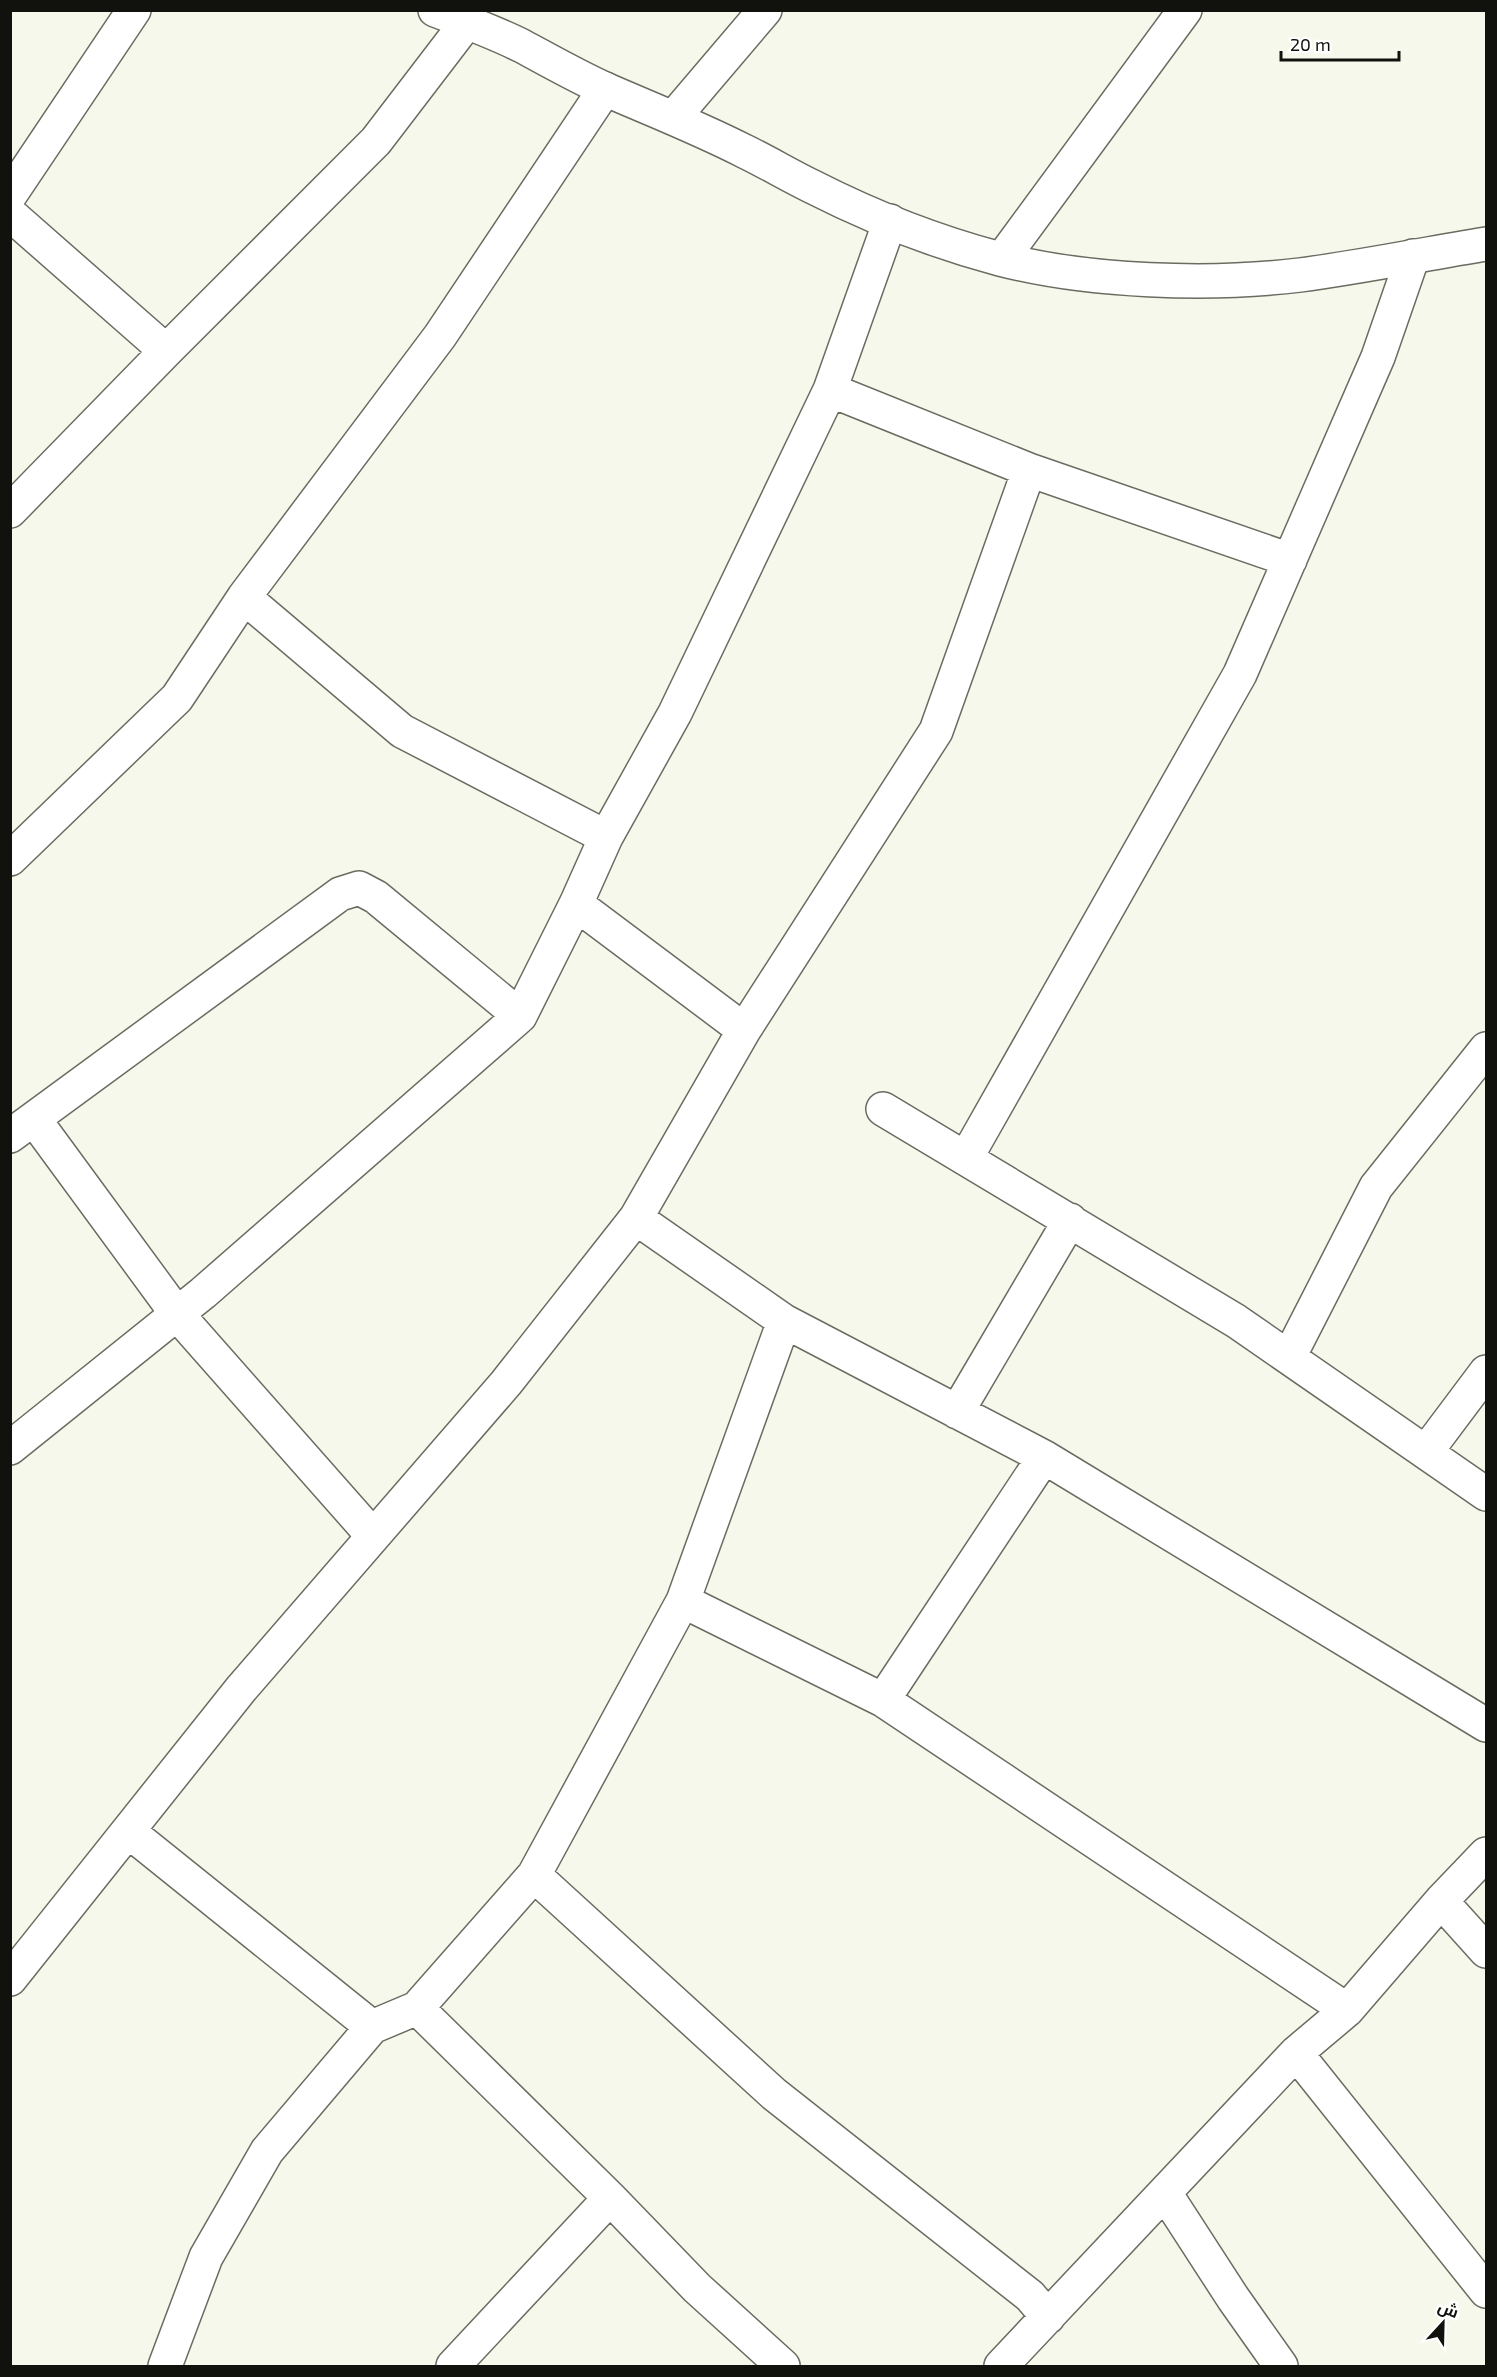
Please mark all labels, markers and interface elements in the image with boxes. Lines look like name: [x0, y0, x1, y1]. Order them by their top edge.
scale bar: [1281, 24, 1400, 62]
text: 20 m: [1290, 33, 1331, 55]
north arrow: [1413, 2293, 1473, 2353]
text: ش: [1435, 2296, 1462, 2322]

